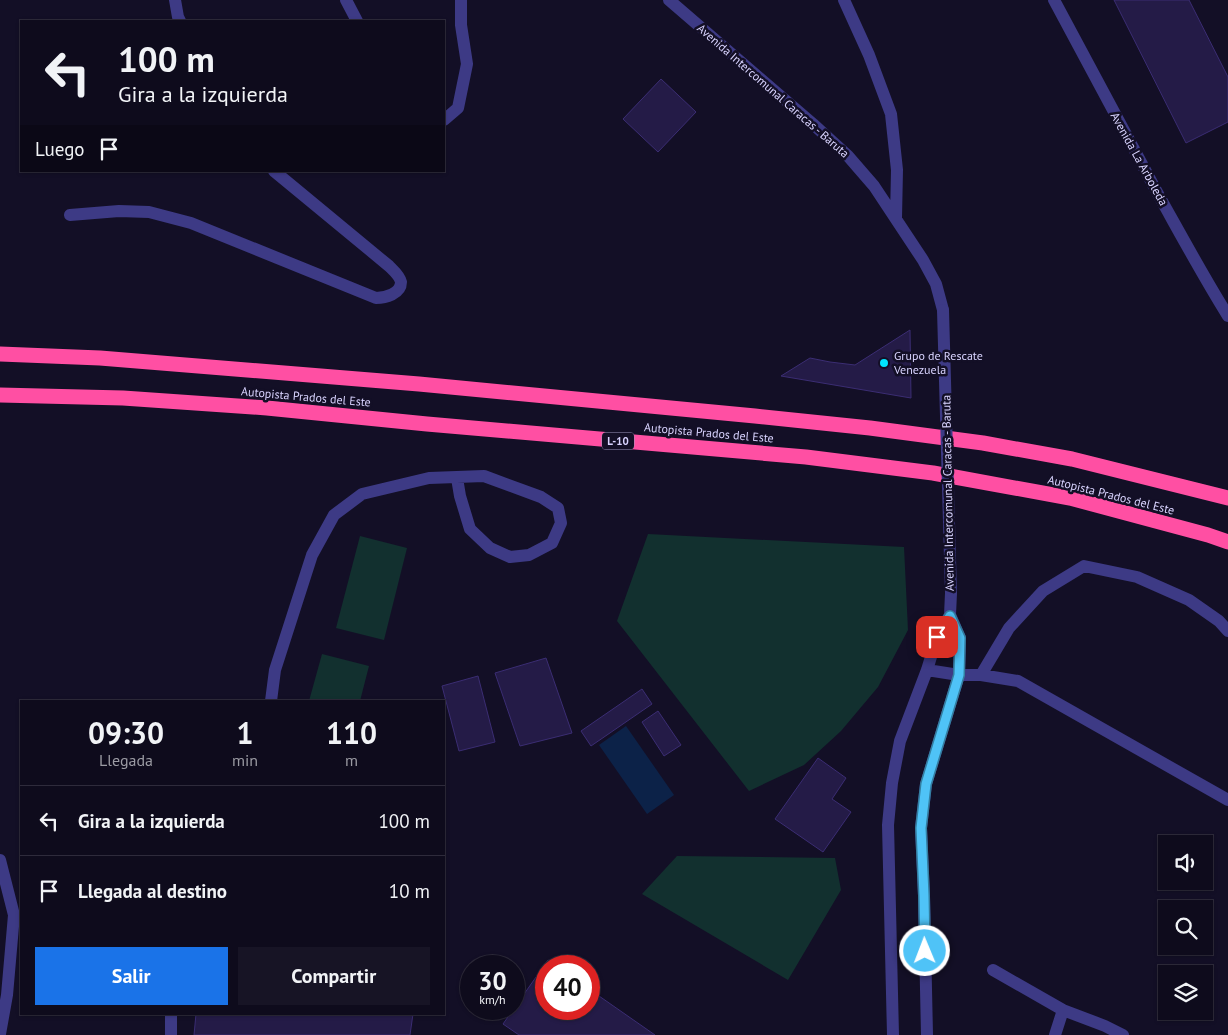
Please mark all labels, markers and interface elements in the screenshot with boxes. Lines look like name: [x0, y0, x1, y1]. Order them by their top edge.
street label: Avenida Intercomunal Caracas - Baruta: [694, 21, 852, 161]
text: 100 m: [118, 36, 215, 82]
icon: left: [35, 40, 100, 105]
text: Gira a la izquierda: [118, 80, 288, 108]
street label: Avenida La Arboleda: [1108, 109, 1171, 208]
icon: arrive: [95, 135, 123, 163]
text: Luego: [35, 137, 85, 161]
place label: Grupo de Rescate Venezuela: [893, 348, 983, 377]
marker: Grupo de Rescate Venezuela: [878, 357, 890, 369]
street label: Autopista Prados del Este: [241, 383, 371, 410]
street label: Avenida Intercomunal Caracas - Baruta: [938, 395, 957, 591]
street label: Autopista Prados del Este: [644, 419, 774, 446]
road number: L-10: [602, 432, 634, 450]
street label: Autopista Prados del Este: [1046, 472, 1176, 518]
pin: [916, 616, 958, 658]
icon: arrive: [923, 623, 951, 651]
text: 09:30: [88, 713, 164, 752]
text: 1: [237, 713, 254, 752]
text: 110: [326, 713, 377, 752]
text: Llegada: [99, 750, 153, 770]
text: min: [232, 750, 258, 770]
text: m: [345, 750, 358, 770]
icon: left: [35, 807, 63, 835]
text: Gira a la izquierda: [78, 809, 225, 833]
text: 100 m: [378, 809, 430, 833]
map controls: [1158, 835, 1213, 1020]
button: sound: [1158, 835, 1213, 890]
icon: arrive: [35, 877, 63, 905]
text: Llegada al destino: [78, 879, 227, 903]
text: 10 m: [389, 879, 430, 903]
button: search: [1158, 900, 1213, 955]
position arrow: [898, 924, 950, 976]
button: Salir: [35, 947, 228, 1005]
button: Compartir: [238, 947, 430, 1005]
speed limit sign: 40: [535, 955, 600, 1020]
text: 30: [478, 965, 507, 997]
button: layers: [1158, 965, 1213, 1020]
text: km/h: [479, 992, 506, 1007]

